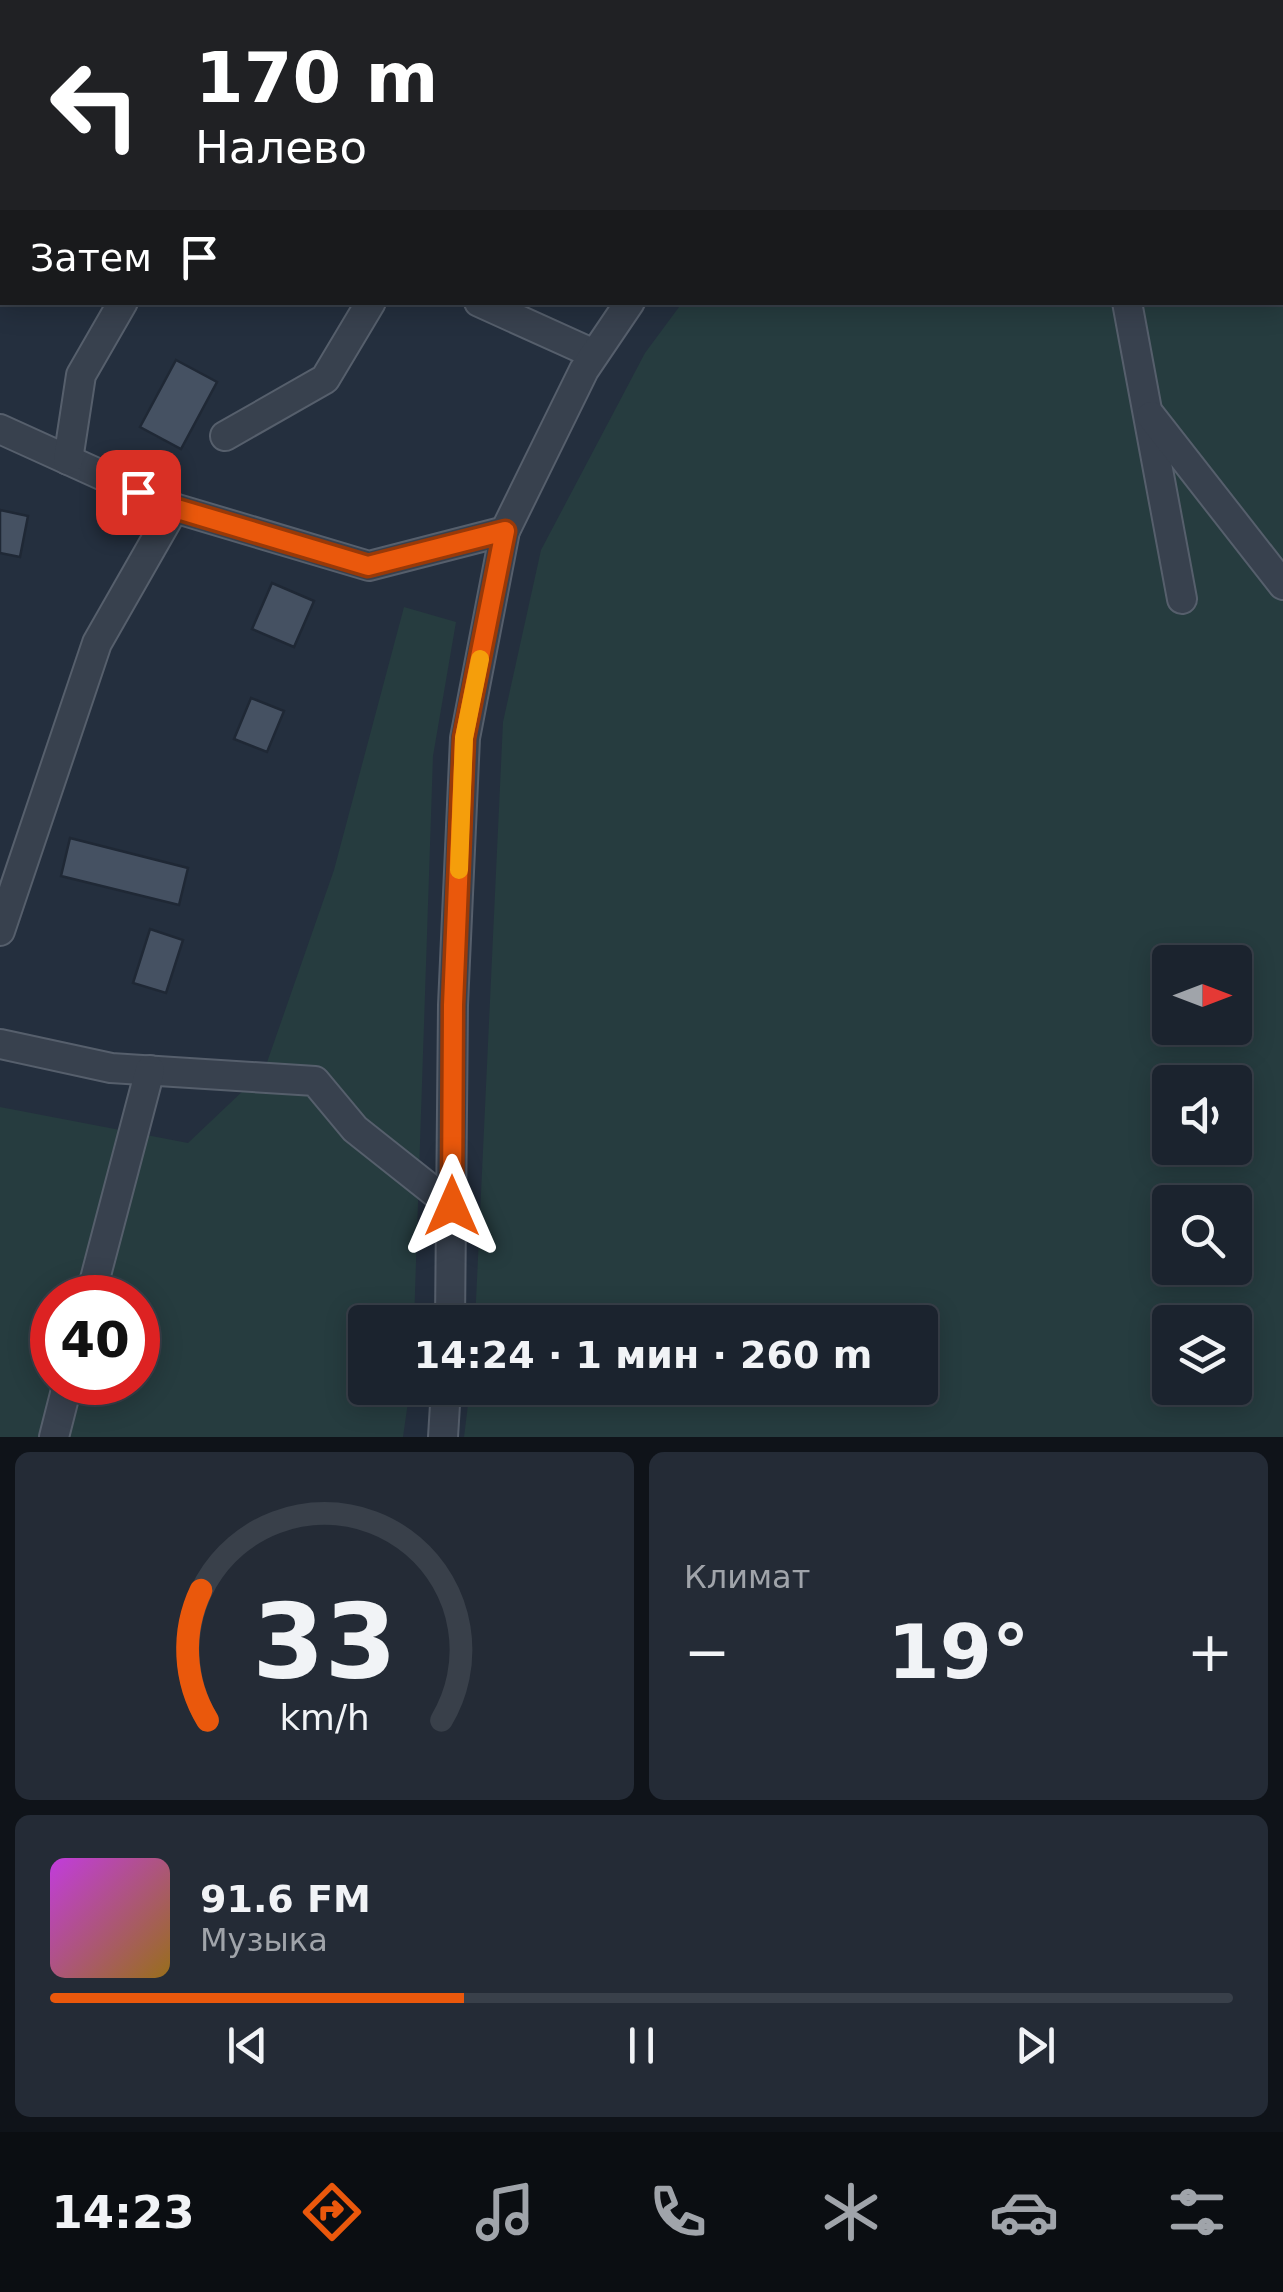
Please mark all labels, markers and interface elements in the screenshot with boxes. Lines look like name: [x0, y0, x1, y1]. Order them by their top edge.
text: 170 m: [195, 37, 438, 119]
icon: left: [30, 40, 160, 170]
text: Налево: [195, 121, 367, 174]
icon: arrive: [172, 230, 227, 285]
text: Затем: [30, 236, 152, 280]
pin: [96, 450, 181, 535]
icon: arrive: [111, 465, 166, 520]
north arrow: [1152, 945, 1252, 1045]
map controls: [1152, 945, 1252, 1405]
button: sound: [1152, 1065, 1252, 1165]
position arrow: [400, 1154, 504, 1258]
button: search: [1152, 1185, 1252, 1285]
speed limit sign: 40: [30, 1275, 160, 1405]
button: layers: [1152, 1305, 1252, 1405]
text: 14:24 · 1 мин · 260 m: [414, 1333, 872, 1377]
text: Климат: [684, 1558, 810, 1596]
text: 33: [252, 1581, 397, 1703]
text: 19°: [888, 1608, 1029, 1696]
text: −: [684, 1620, 730, 1684]
text: +: [1187, 1620, 1233, 1684]
text: km/h: [279, 1697, 370, 1738]
text: 91.6 FM: [200, 1877, 371, 1921]
text: Музыка: [200, 1921, 328, 1959]
icon: previous: [220, 2018, 275, 2073]
icon: pause: [614, 2018, 669, 2073]
icon: next: [1008, 2018, 1063, 2073]
icon: directions: [297, 2177, 367, 2247]
icon: music: [470, 2177, 540, 2247]
icon: phone: [643, 2177, 713, 2247]
icon: climate: [816, 2177, 886, 2247]
icon: car: [989, 2177, 1059, 2247]
icon: filters: [1162, 2177, 1232, 2247]
text: 14:23: [51, 2186, 195, 2239]

